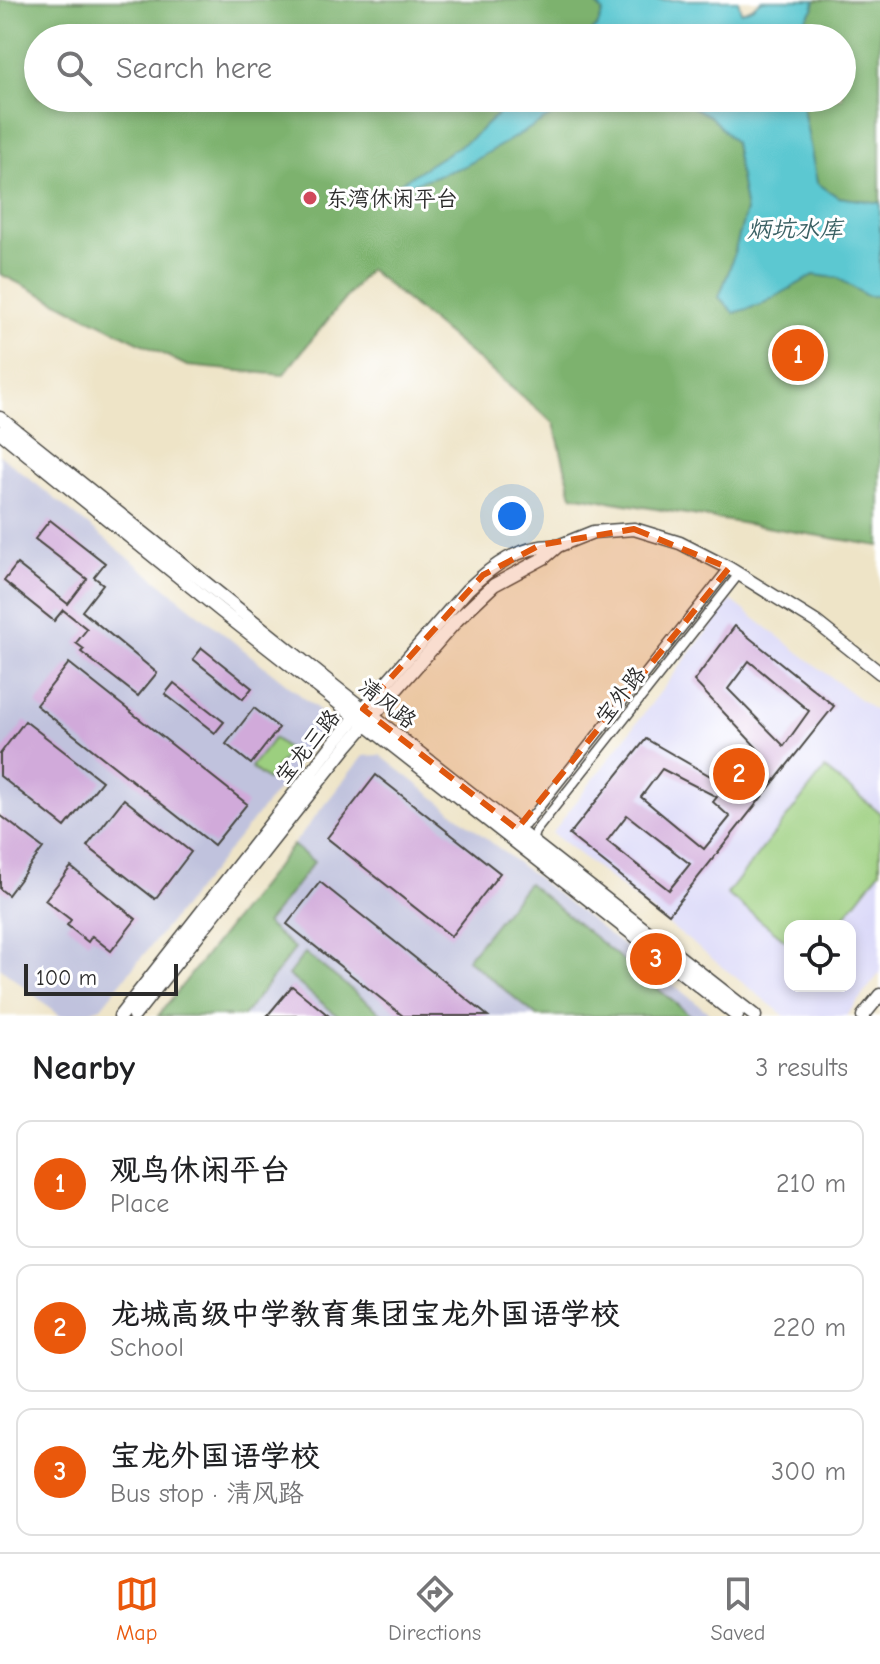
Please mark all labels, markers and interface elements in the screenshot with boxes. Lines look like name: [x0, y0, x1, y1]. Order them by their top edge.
search box: [24, 24, 856, 112]
icon: search: [52, 46, 96, 90]
text: Search here: [116, 51, 272, 86]
place label: 东湾休闲平台: [326, 186, 458, 212]
marker: 东湾休闲平台: [301, 189, 319, 207]
water label: 炳坑水库: [747, 215, 845, 243]
pin: 1: [772, 325, 824, 385]
your location: [492, 496, 532, 536]
street label: 宝外路: [590, 662, 651, 730]
street label: 清风路: [353, 673, 421, 734]
street label: 宝龙三路: [270, 704, 346, 789]
pin: 2: [713, 744, 765, 804]
map controls: [784, 920, 856, 992]
button: locate: [784, 920, 856, 992]
pin: 3: [630, 929, 682, 989]
scale bar: [24, 960, 178, 996]
text: 100 m: [36, 965, 97, 991]
text: Nearby: [32, 1048, 135, 1088]
text: 3 results: [755, 1053, 848, 1083]
text: 观鸟休闲平台: [110, 1153, 290, 1188]
text: 1: [55, 1169, 65, 1199]
text: 210 m: [776, 1169, 846, 1199]
text: Place: [110, 1189, 169, 1219]
text: 龙城高级中学教育集团宝龙外国语学校: [110, 1297, 620, 1332]
text: 2: [54, 1313, 66, 1343]
text: 220 m: [773, 1313, 846, 1343]
text: School: [110, 1333, 184, 1363]
text: 宝龙外国语学校: [110, 1439, 320, 1474]
text: 3: [54, 1457, 66, 1487]
text: 300 m: [771, 1457, 846, 1487]
text: Bus stop · 清风路: [110, 1479, 304, 1509]
tab: Map: [115, 1572, 159, 1646]
tab: Directions: [388, 1572, 481, 1646]
tab: Saved: [710, 1572, 765, 1646]

